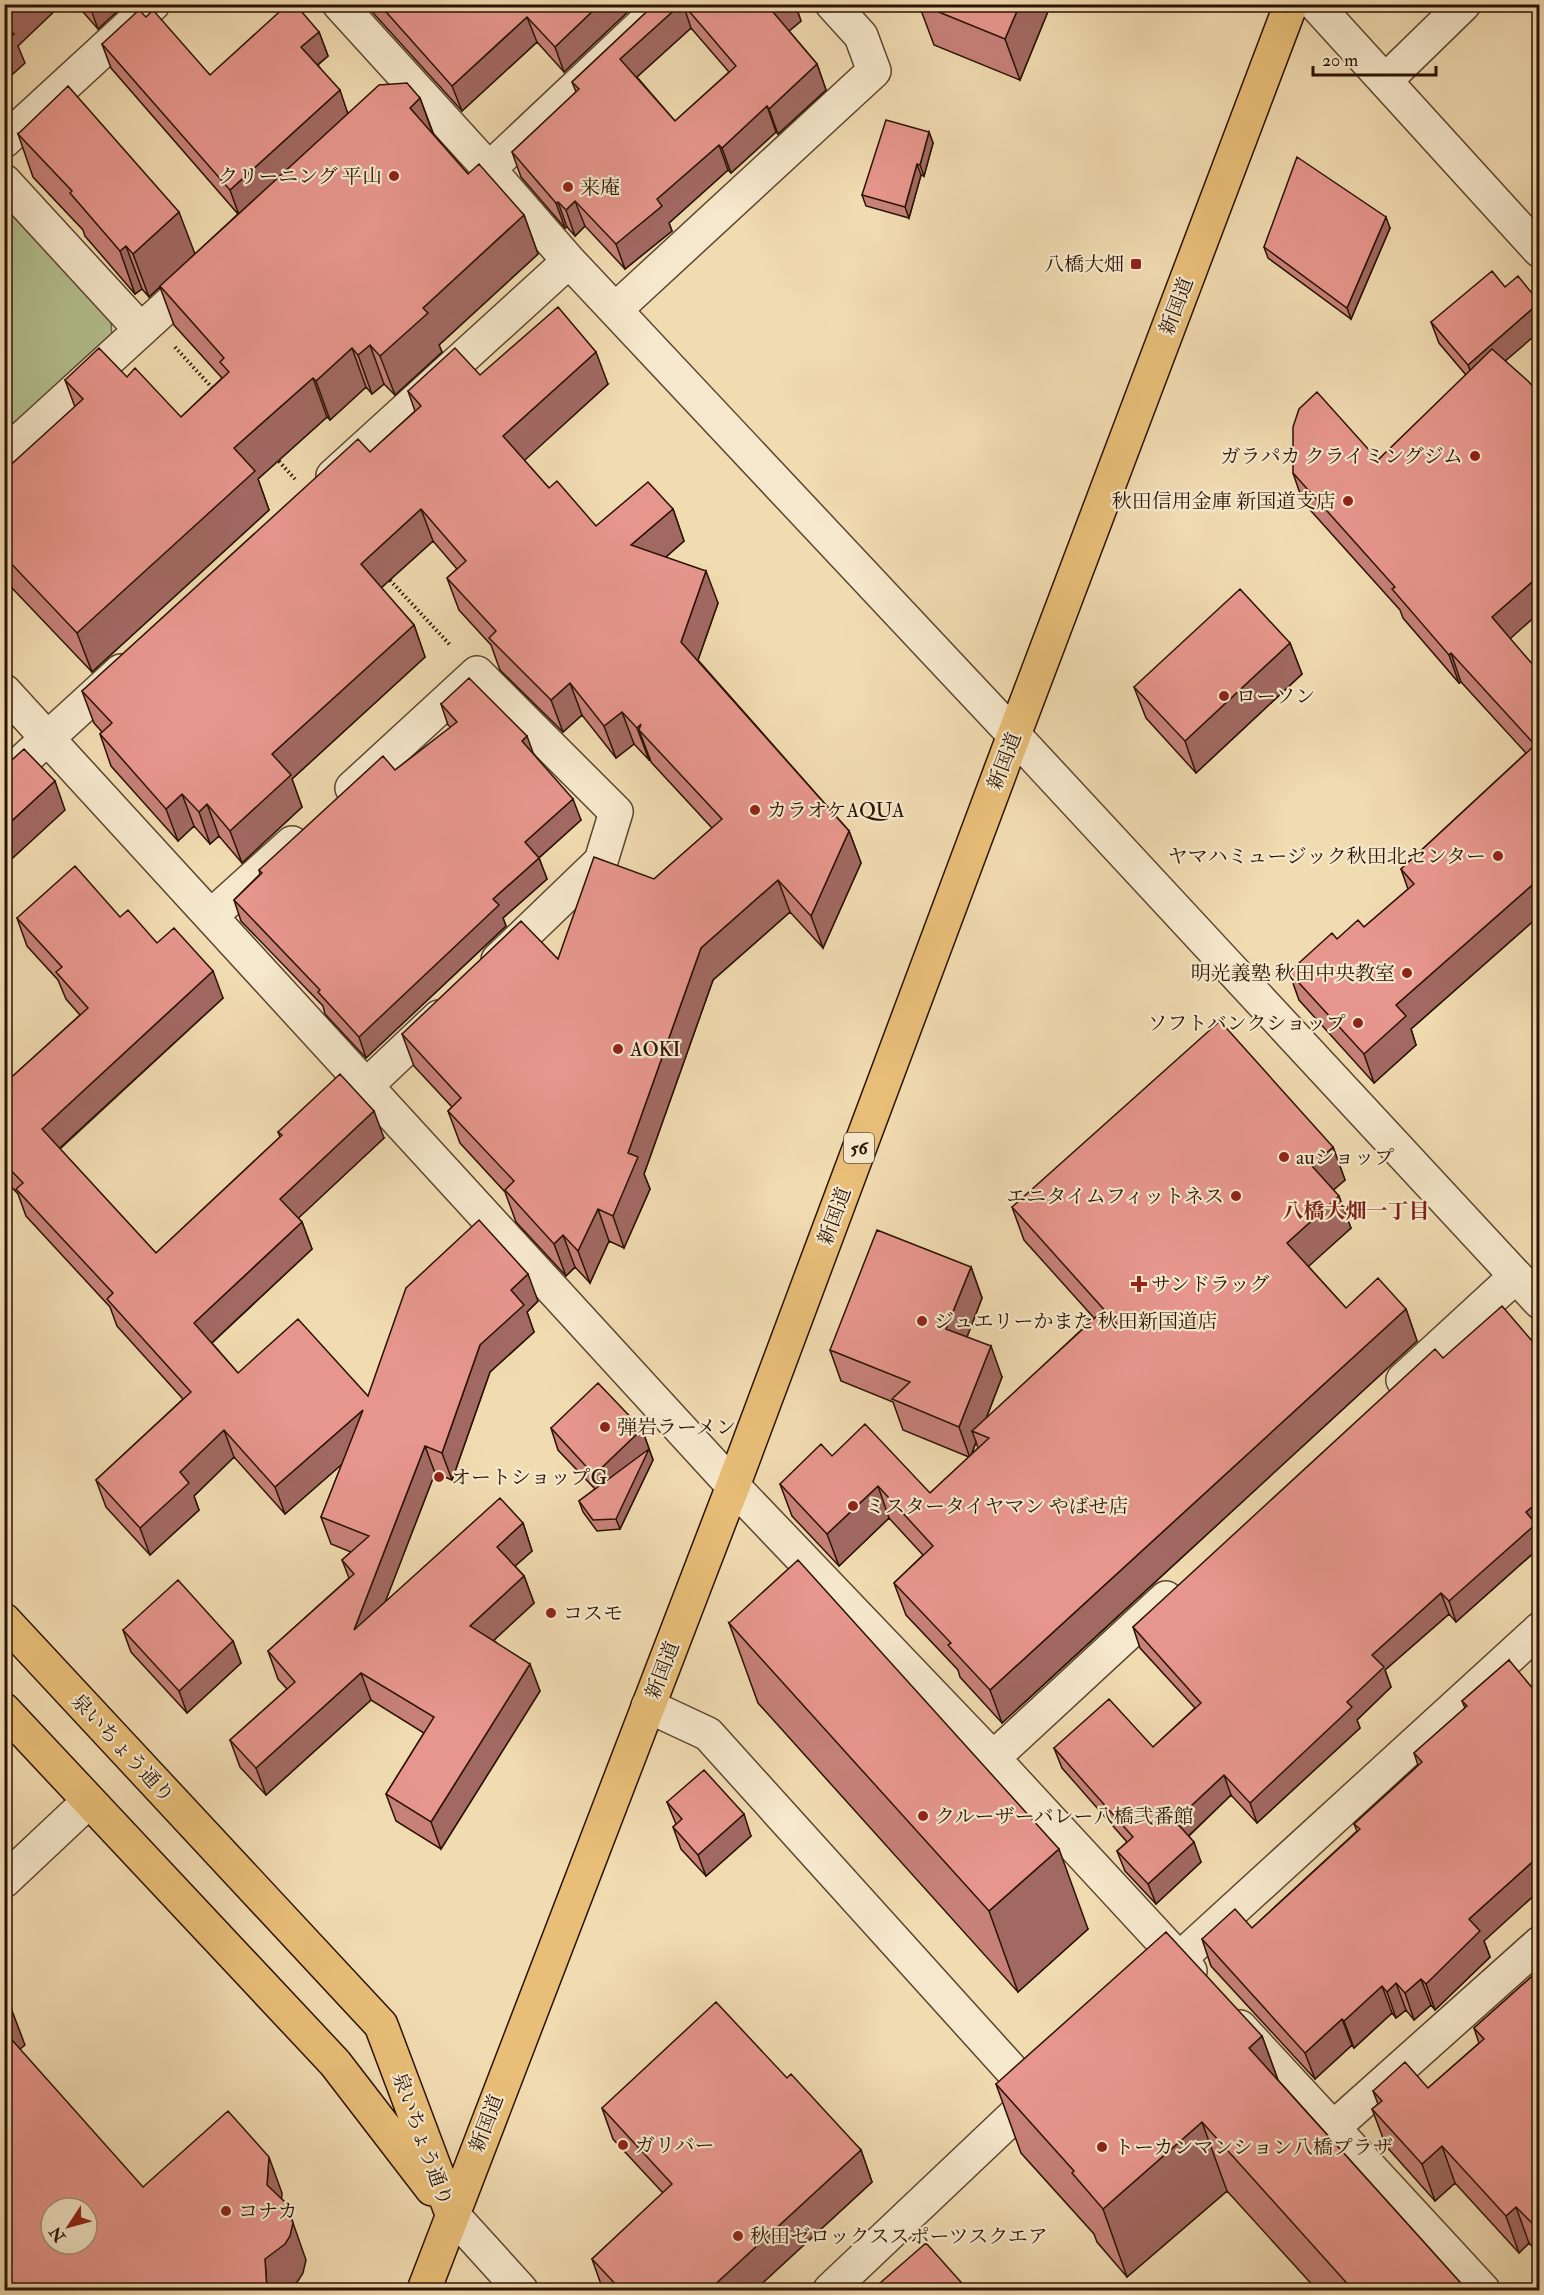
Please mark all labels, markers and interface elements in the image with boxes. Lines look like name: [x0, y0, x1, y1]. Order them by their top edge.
scale bar: [1313, 39, 1436, 77]
text: 20 m: [1322, 49, 1358, 72]
place label: クリーニング 平山: [218, 164, 382, 189]
marker: クリーニング 平山: [387, 169, 401, 183]
place label: 来庵: [580, 175, 620, 200]
marker: 来庵: [561, 180, 575, 194]
place label: 八橋大畑: [1044, 252, 1124, 277]
marker: 八橋大畑: [1129, 257, 1143, 271]
street label: 新国道: [1154, 274, 1199, 339]
place label: ガラパカ クライミングジム: [1221, 444, 1463, 469]
marker: ガラパカ クライミングジム: [1468, 449, 1482, 463]
place label: 秋田信用金庫 新国道支店: [1112, 489, 1336, 514]
marker: 秋田信用金庫 新国道支店: [1341, 494, 1355, 508]
place label: ローソン: [1236, 684, 1315, 709]
marker: ローソン: [1217, 689, 1231, 703]
street label: 新国道: [982, 729, 1027, 794]
place label: カラオケAQUA: [767, 798, 905, 823]
marker: カラオケAQUA: [748, 803, 762, 817]
place label: ヤマハミュージック秋田北センター: [1168, 844, 1486, 869]
marker: ヤマハミュージック秋田北センター: [1491, 849, 1505, 863]
place label: 明光義塾 秋田中央教室: [1191, 961, 1395, 986]
marker: 明光義塾 秋田中央教室: [1400, 966, 1414, 980]
place label: ソフトバンクショップ: [1147, 1011, 1346, 1036]
marker: ソフトバンクショップ: [1351, 1016, 1365, 1030]
place label: AOKI: [629, 1037, 681, 1062]
marker: AOKI: [611, 1042, 625, 1056]
road number: 56: [844, 1133, 874, 1163]
place label: auショップ: [1296, 1145, 1394, 1170]
marker: auショップ: [1277, 1150, 1291, 1164]
street label: 新国道: [812, 1184, 856, 1249]
place label: エニタイムフィットネス: [1006, 1184, 1224, 1209]
marker: エニタイムフィットネス: [1229, 1189, 1243, 1203]
district label: 八橋大畑一丁目: [1283, 1198, 1430, 1225]
place label: サンドラッグ: [1151, 1272, 1270, 1297]
marker: サンドラッグ: [1132, 1277, 1146, 1291]
place label: ジュエリーかまた 秋田新国道店: [934, 1309, 1218, 1334]
marker: ジュエリーかまた 秋田新国道店: [915, 1314, 929, 1328]
place label: 弾岩ラーメン: [617, 1415, 736, 1440]
marker: 弾岩ラーメン: [598, 1420, 612, 1434]
place label: オートショップG: [451, 1465, 608, 1490]
marker: オートショップG: [432, 1470, 446, 1484]
place label: ミスタータイヤマン やばせ店: [865, 1494, 1129, 1519]
marker: ミスタータイヤマン やばせ店: [846, 1499, 860, 1513]
place label: コスモ: [563, 1601, 623, 1626]
marker: コスモ: [544, 1606, 558, 1620]
street label: 新国道: [640, 1638, 685, 1703]
street label: 泉いちょう通り: [66, 1689, 180, 1808]
place label: クルーザーバレー八橋弐番館: [935, 1804, 1193, 1829]
marker: クルーザーバレー八橋弐番館: [916, 1809, 930, 1823]
street label: 泉いちょう通り: [387, 2069, 458, 2209]
street label: 新国道: [464, 2091, 509, 2156]
place label: ガリバー: [635, 2133, 714, 2158]
place label: トーカンマンション八橋プラザ: [1114, 2135, 1393, 2160]
marker: ガリバー: [616, 2138, 630, 2152]
marker: トーカンマンション八橋プラザ: [1095, 2140, 1109, 2154]
north arrow: [39, 2196, 99, 2256]
place label: コナカ: [238, 2199, 298, 2224]
marker: コナカ: [219, 2204, 233, 2218]
text: N: [45, 2222, 71, 2247]
place label: 秋田ゼロックススポーツスクエア: [750, 2224, 1048, 2249]
marker: 秋田ゼロックススポーツスクエア: [731, 2229, 745, 2243]

